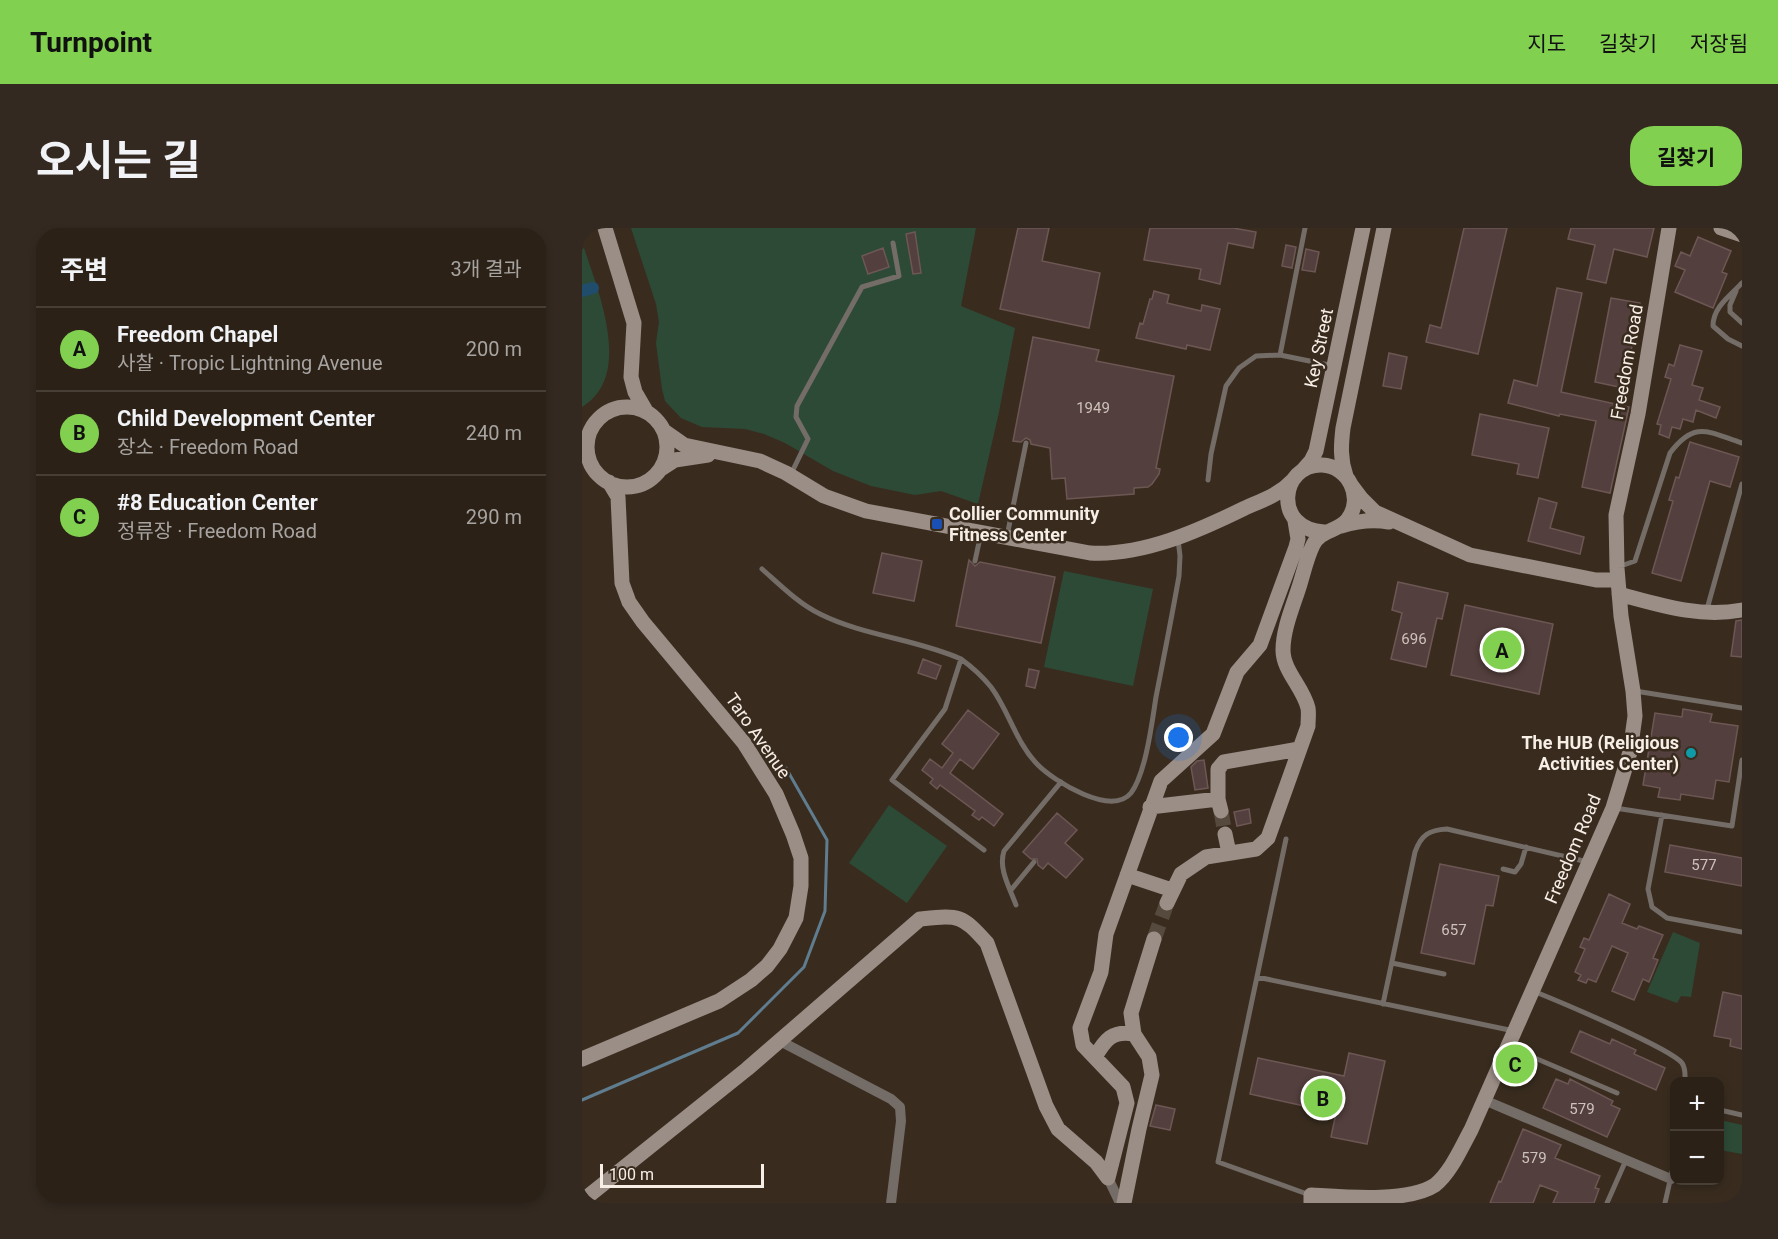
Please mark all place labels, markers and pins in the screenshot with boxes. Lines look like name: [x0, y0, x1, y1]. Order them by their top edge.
place label: Collier Community Fitness Center: [949, 503, 1100, 545]
marker: Collier Community Fitness Center: [930, 517, 944, 531]
pin: A: [1482, 628, 1522, 672]
place label: The HUB (Religious Activities Center): [1521, 732, 1679, 775]
marker: The HUB (Religious Activities Center): [1684, 746, 1698, 760]
pin: C: [1496, 1042, 1534, 1086]
pin: B: [1304, 1076, 1342, 1120]

